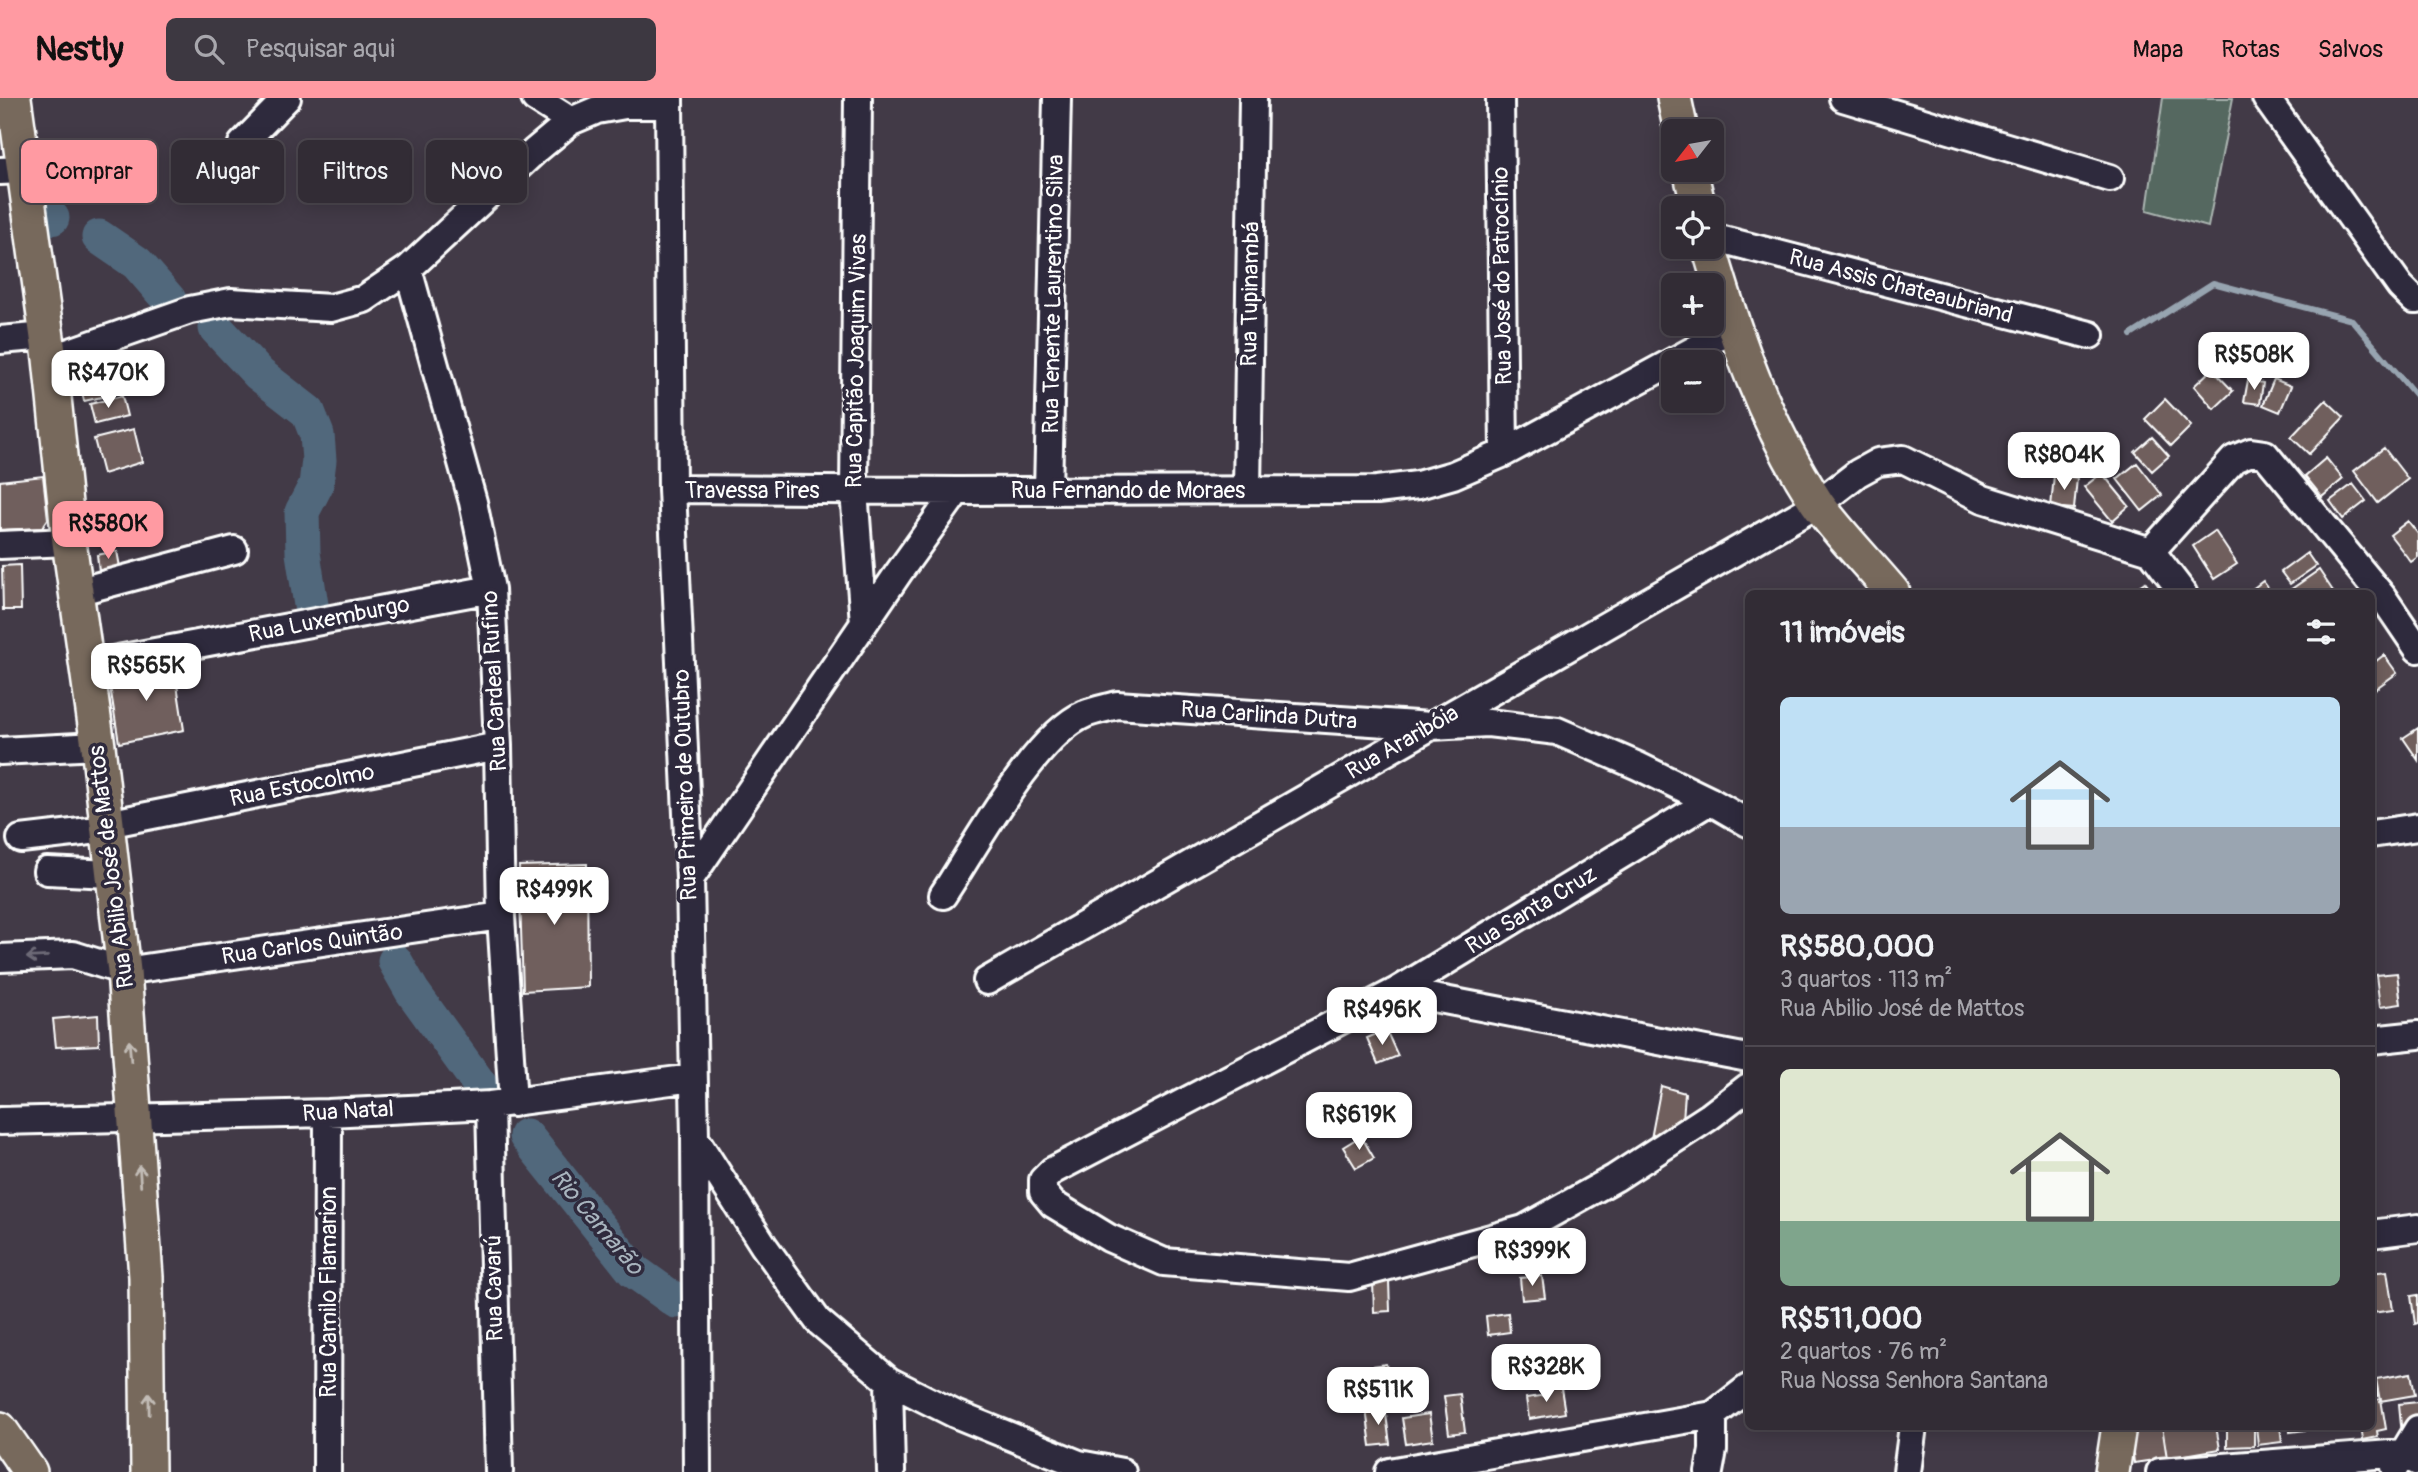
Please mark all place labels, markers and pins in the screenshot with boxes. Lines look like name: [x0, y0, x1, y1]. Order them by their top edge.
pin: R$508K: [2197, 332, 2311, 392]
pin: R$470K: [51, 350, 165, 410]
pin: R$804K: [2007, 432, 2121, 492]
pin: R$580K: [51, 502, 165, 561]
pin: R$565K: [89, 644, 203, 703]
pin: R$499K: [497, 868, 611, 927]
pin: R$496K: [1325, 988, 1439, 1047]
pin: R$619K: [1302, 1093, 1416, 1152]
pin: R$399K: [1475, 1228, 1589, 1288]
pin: R$328K: [1489, 1344, 1603, 1404]
pin: R$511K: [1321, 1368, 1435, 1427]

